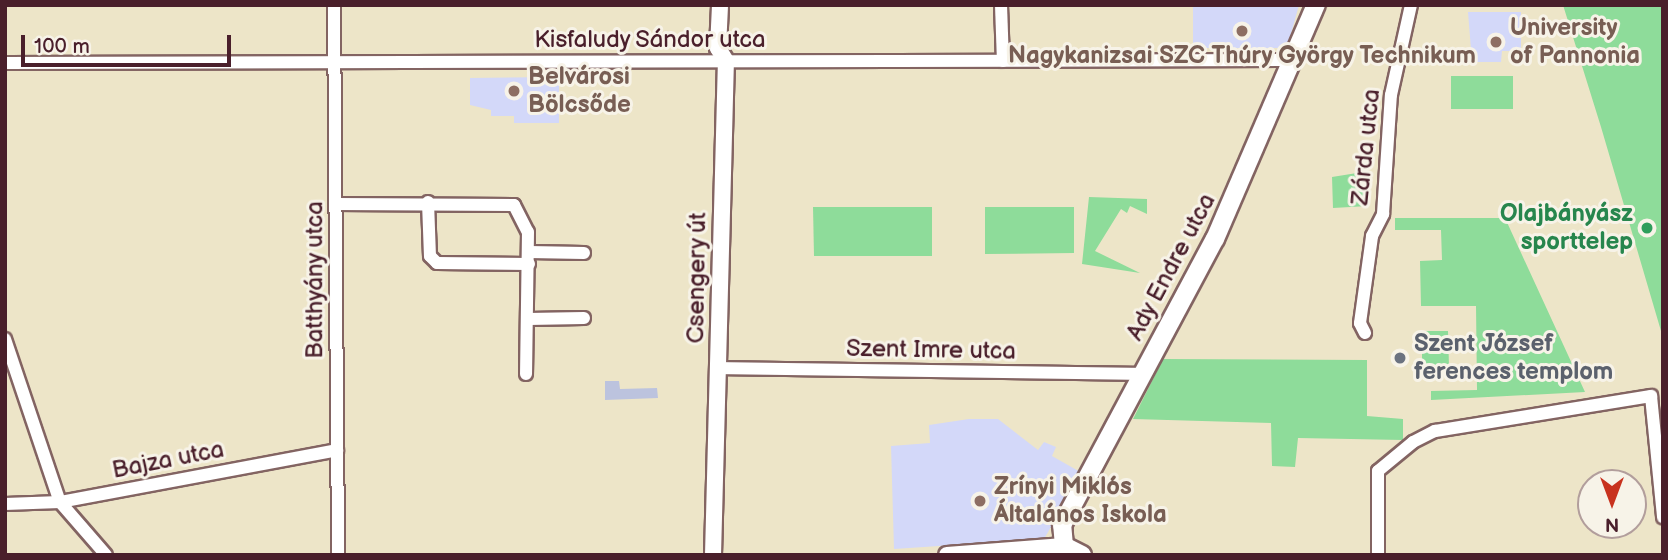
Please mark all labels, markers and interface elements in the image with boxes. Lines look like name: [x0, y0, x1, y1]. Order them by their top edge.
place label: University of Pannonia: [1510, 14, 1640, 70]
scale bar: [24, 21, 234, 65]
marker: Nagykanizsai SZC Thúry György Technikum: [1234, 23, 1250, 39]
street label: Kisfaludy Sándor utca: [533, 26, 767, 54]
text: 100 m: [34, 34, 90, 59]
marker: University of Pannonia: [1488, 34, 1504, 50]
place label: Nagykanizsai SZC Thúry György Technikum: [1007, 42, 1477, 70]
place label: Belvárosi Bölcsőde: [528, 63, 631, 119]
marker: Belvárosi Bölcsőde: [506, 83, 522, 99]
street label: Zárda utca: [1346, 87, 1386, 207]
street label: Ady Endre utca: [1120, 188, 1222, 346]
street label: Batthyány utca: [301, 200, 329, 360]
place label: Olajbányász sporttelep: [1500, 200, 1633, 256]
street label: Csengery út: [681, 211, 713, 345]
marker: Olajbányász sporttelep: [1639, 220, 1655, 236]
place label: Szent József ferences templom: [1414, 330, 1613, 386]
street label: Szent Imre utca: [846, 334, 1016, 366]
marker: Szent József ferences templom: [1392, 350, 1408, 366]
street label: Bajza utca: [110, 435, 226, 485]
north arrow: [1577, 469, 1647, 539]
place label: Zrínyi Miklós Általános Iskola: [994, 473, 1167, 529]
marker: Zrínyi Miklós Általános Iskola: [972, 493, 988, 509]
text: N: [1605, 512, 1619, 535]

